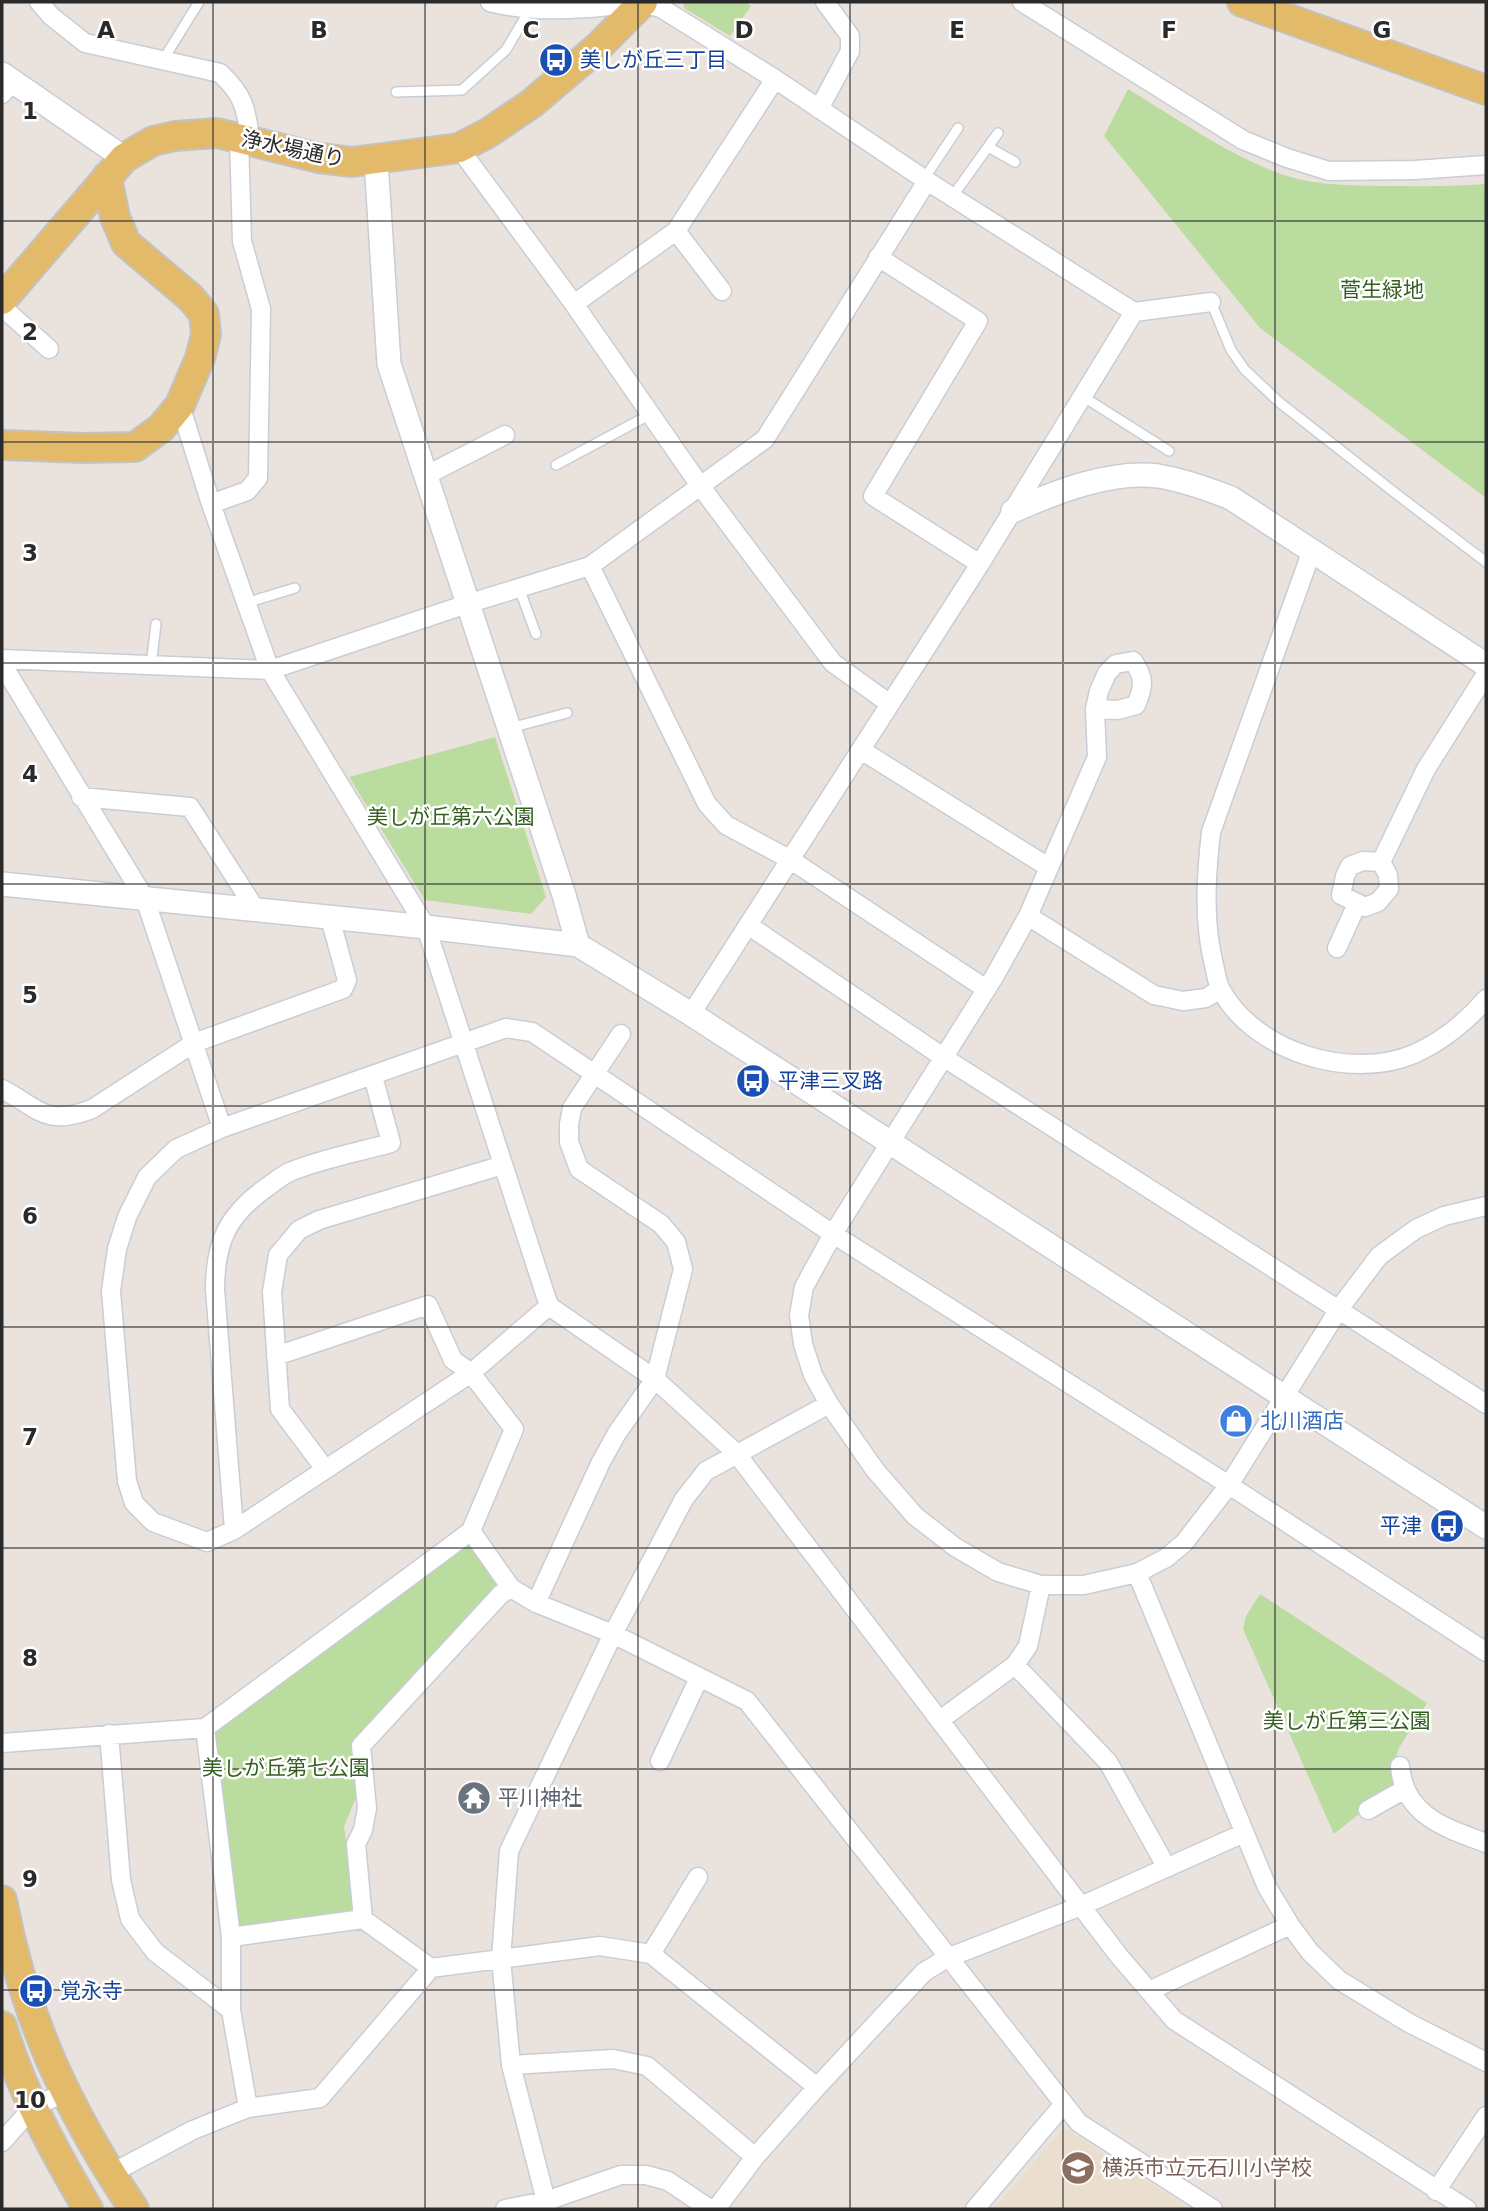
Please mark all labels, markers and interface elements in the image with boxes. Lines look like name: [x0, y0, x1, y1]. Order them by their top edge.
text: A: [97, 17, 115, 43]
text: B: [310, 17, 328, 43]
text: C: [523, 17, 539, 43]
text: D: [734, 17, 754, 43]
text: E: [949, 17, 965, 43]
text: F: [1161, 17, 1177, 43]
text: G: [1373, 17, 1391, 43]
bus stop icon: 美しが丘三丁目: [537, 41, 575, 79]
place label: 美しが丘三丁目: [580, 48, 727, 72]
text: 1: [22, 98, 38, 124]
street label: 浄水場通り: [239, 126, 347, 172]
park label: 菅生緑地: [1340, 278, 1424, 302]
text: 2: [22, 319, 38, 345]
text: 3: [22, 540, 38, 566]
text: 4: [22, 761, 38, 787]
park label: 美しが丘第六公園: [367, 805, 535, 829]
text: 5: [22, 982, 38, 1008]
bus stop icon: 平津三叉路: [734, 1062, 772, 1100]
place label: 平津三叉路: [778, 1069, 883, 1093]
text: 6: [22, 1203, 38, 1229]
shop icon: 北川酒店: [1217, 1402, 1255, 1440]
place label: 北川酒店: [1260, 1409, 1344, 1433]
text: 7: [22, 1424, 38, 1450]
bus stop icon: 平津: [1428, 1507, 1466, 1545]
place label: 平津: [1380, 1514, 1422, 1538]
text: 8: [22, 1645, 38, 1671]
park label: 美しが丘第三公園: [1263, 1709, 1431, 1733]
park label: 美しが丘第七公園: [202, 1756, 370, 1780]
temple icon: 平川神社: [455, 1779, 493, 1817]
place label: 平川神社: [498, 1786, 582, 1810]
text: 9: [22, 1866, 38, 1892]
bus stop icon: 覚永寺: [17, 1972, 55, 2010]
place label: 覚永寺: [60, 1979, 123, 2003]
text: 10: [14, 2087, 46, 2113]
school or university icon: 横浜市立元石川小学校: [1059, 2149, 1097, 2187]
place label: 横浜市立元石川小学校: [1102, 2156, 1312, 2180]

